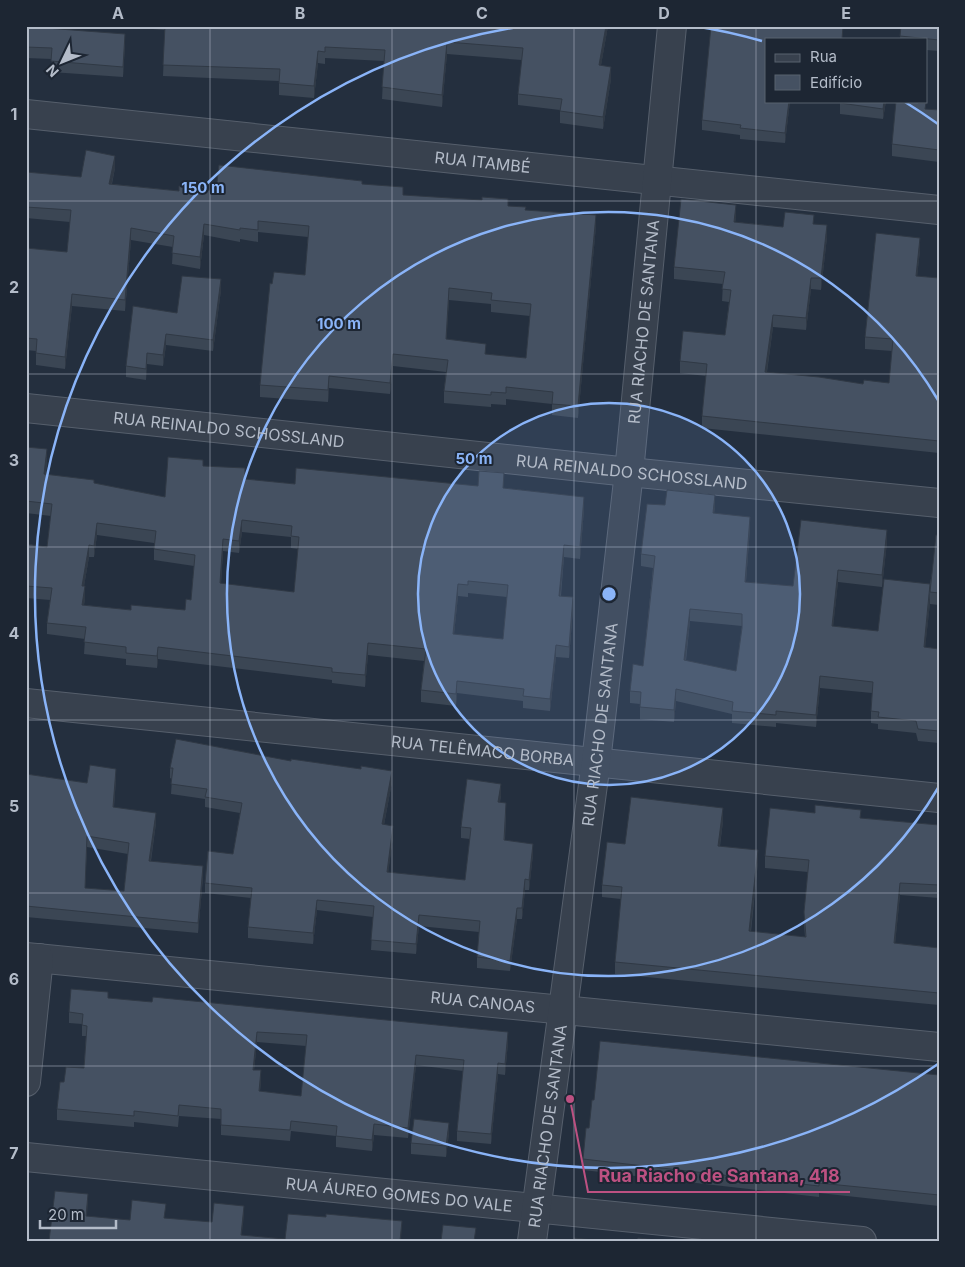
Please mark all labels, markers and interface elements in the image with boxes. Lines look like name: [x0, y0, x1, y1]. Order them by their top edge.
text: A: [112, 3, 124, 23]
text: B: [295, 3, 305, 23]
text: C: [476, 3, 488, 23]
text: D: [658, 3, 670, 23]
text: E: [841, 3, 851, 23]
north arrow: [38, 38, 88, 88]
legend: [765, 38, 928, 102]
text: Rua: [810, 47, 837, 66]
text: N: [42, 62, 62, 81]
text: Edifício: [810, 73, 862, 92]
text: 1: [11, 104, 17, 124]
street label: RUA ITAMBÉ: [434, 147, 531, 177]
text: 150 m: [181, 178, 225, 197]
street label: RUA RIACHO DE SANTANA: [624, 219, 663, 425]
text: 2: [9, 277, 19, 297]
text: 100 m: [317, 314, 361, 333]
street label: RUA REINALDO SCHOSSLAND: [112, 407, 345, 452]
text: 50 m: [456, 449, 492, 468]
text: 3: [9, 450, 19, 470]
street label: RUA REINALDO SCHOSSLAND: [515, 450, 748, 494]
centre of rings: [600, 585, 618, 603]
street label: RUA RIACHO DE SANTANA: [578, 622, 622, 828]
text: 4: [9, 623, 20, 643]
street label: RUA TELÊMACO BORBA: [390, 731, 575, 770]
text: 5: [9, 796, 19, 816]
text: 6: [9, 969, 19, 989]
street label: RUA CANOAS: [430, 987, 536, 1017]
street label: RUA RIACHO DE SANTANA: [524, 1023, 571, 1229]
text: 7: [9, 1143, 19, 1163]
callout: Rua Riacho de Santana, 418: [588, 1159, 850, 1192]
text: Rua Riacho de Santana, 418: [598, 1165, 840, 1186]
street label: RUA ÁUREO GOMES DO VALE: [285, 1173, 513, 1216]
scale bar: [40, 1197, 116, 1229]
text: 20 m: [48, 1205, 84, 1224]

